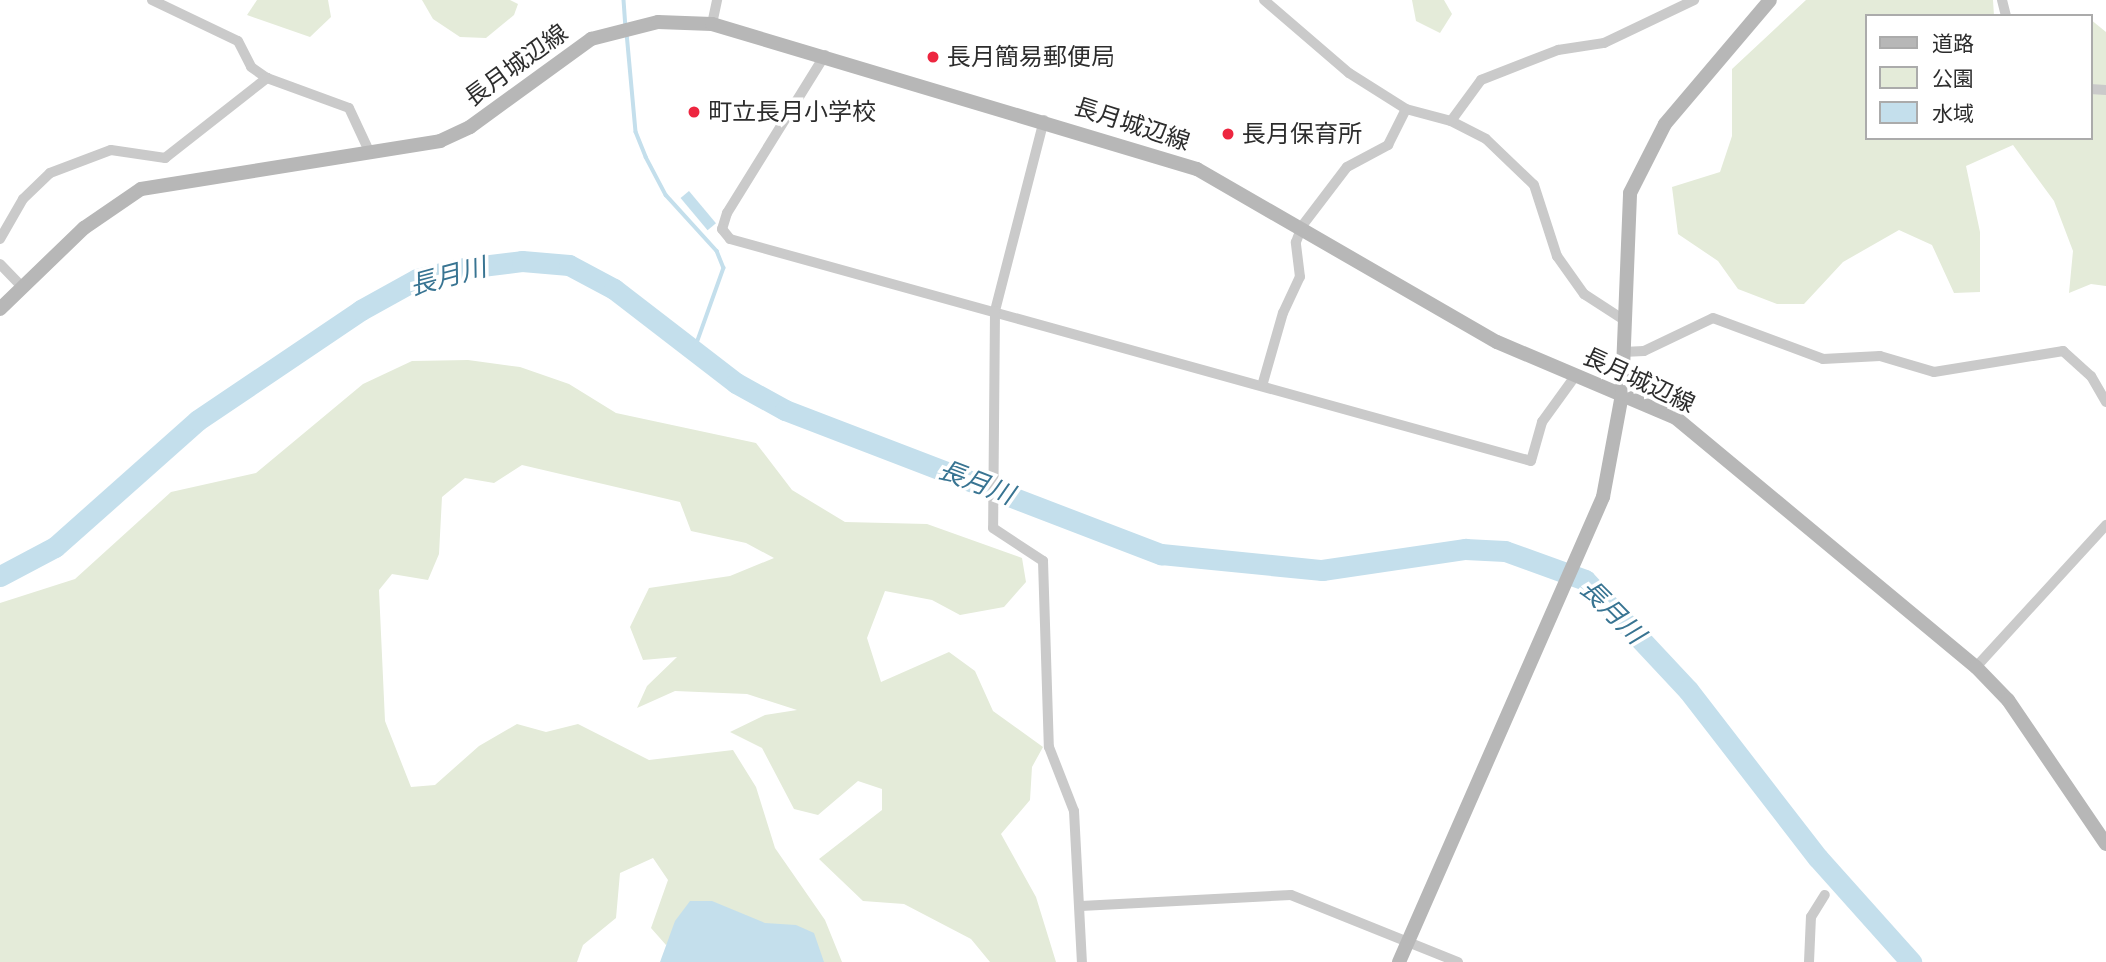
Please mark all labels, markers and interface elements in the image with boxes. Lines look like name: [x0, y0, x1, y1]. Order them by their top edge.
legend: [1864, 14, 2092, 140]
street label: 長月城辺線: [459, 18, 573, 112]
text: 道路: [1932, 29, 1974, 59]
place label: 長月簡易郵便局: [947, 43, 1115, 71]
marker: 長月簡易郵便局: [925, 49, 941, 65]
text: 公園: [1932, 64, 1974, 94]
street label: 長月城辺線: [1070, 92, 1194, 156]
place label: 町立長月小学校: [708, 98, 876, 126]
text: 水域: [1932, 99, 1974, 129]
marker: 町立長月小学校: [686, 104, 702, 120]
place label: 長月保育所: [1242, 120, 1362, 148]
marker: 長月保育所: [1220, 126, 1236, 142]
water label: 長月川: [406, 252, 490, 302]
street label: 長月城辺線: [1579, 342, 1699, 418]
water label: 長月川: [934, 454, 1018, 512]
water label: 長月川: [1573, 573, 1651, 651]

